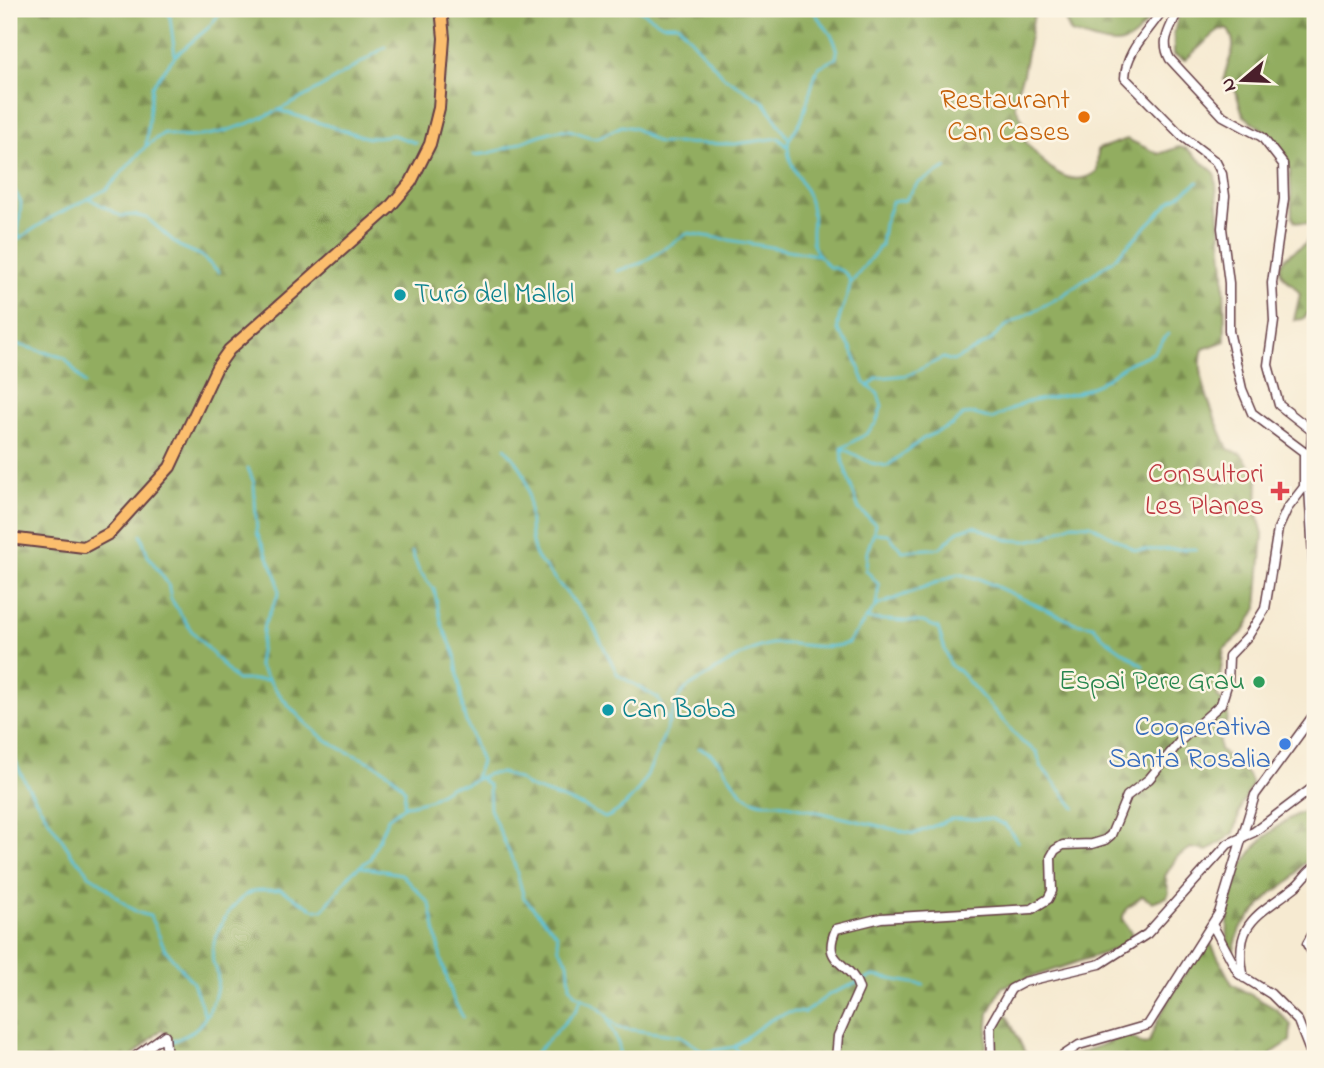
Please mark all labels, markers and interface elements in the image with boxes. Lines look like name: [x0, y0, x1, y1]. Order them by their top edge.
north arrow: [1208, 46, 1278, 116]
text: N: [1214, 74, 1244, 95]
place label: Restaurant Can Cases: [940, 81, 1070, 154]
marker: Restaurant Can Cases: [1076, 109, 1092, 125]
place label: Turó del Mallol: [414, 275, 574, 316]
marker: Turó del Mallol: [392, 287, 408, 303]
place label: Consultori Les Planes: [1145, 455, 1264, 528]
marker: Consultori Les Planes: [1270, 481, 1290, 501]
place label: Espai Pere Grau: [1059, 662, 1245, 703]
marker: Espai Pere Grau: [1251, 674, 1267, 690]
place label: Can Boba: [622, 690, 736, 731]
marker: Can Boba: [600, 702, 616, 718]
place label: Cooperativa Santa Rosalia: [1108, 708, 1271, 781]
marker: Cooperativa Santa Rosalia: [1277, 736, 1293, 752]

